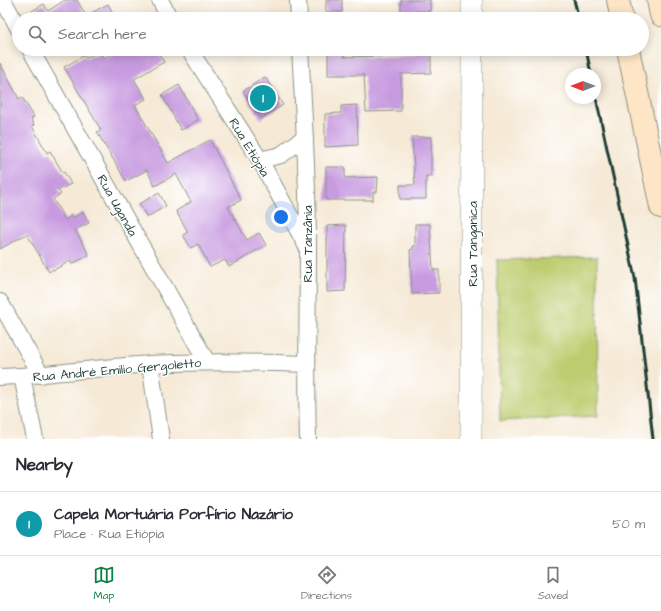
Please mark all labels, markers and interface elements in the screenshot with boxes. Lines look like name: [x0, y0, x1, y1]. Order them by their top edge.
search box: [12, 12, 649, 56]
icon: search: [26, 23, 48, 45]
text: Search here: [58, 24, 147, 45]
north arrow: [565, 68, 601, 104]
pin: 1: [250, 83, 276, 113]
street label: Rua Etiópia: [224, 115, 274, 181]
street label: Rua Uganda: [92, 171, 142, 240]
street label: Rua Tanganica: [464, 201, 483, 287]
street label: Rua Tanzânia: [299, 205, 317, 283]
your location: [271, 207, 291, 227]
street label: Rua André Emílio Gergoletto: [32, 354, 203, 387]
text: Nearby: [16, 453, 73, 477]
text: Capela Mortuária Porfírio Nazário: [54, 504, 293, 525]
text: 1: [28, 515, 30, 533]
text: 50 m: [612, 515, 645, 533]
text: Place · Rua Etiópia: [54, 525, 164, 543]
tab: Map: [93, 564, 115, 603]
tab: Directions: [301, 564, 352, 603]
tab: Saved: [538, 564, 568, 603]

